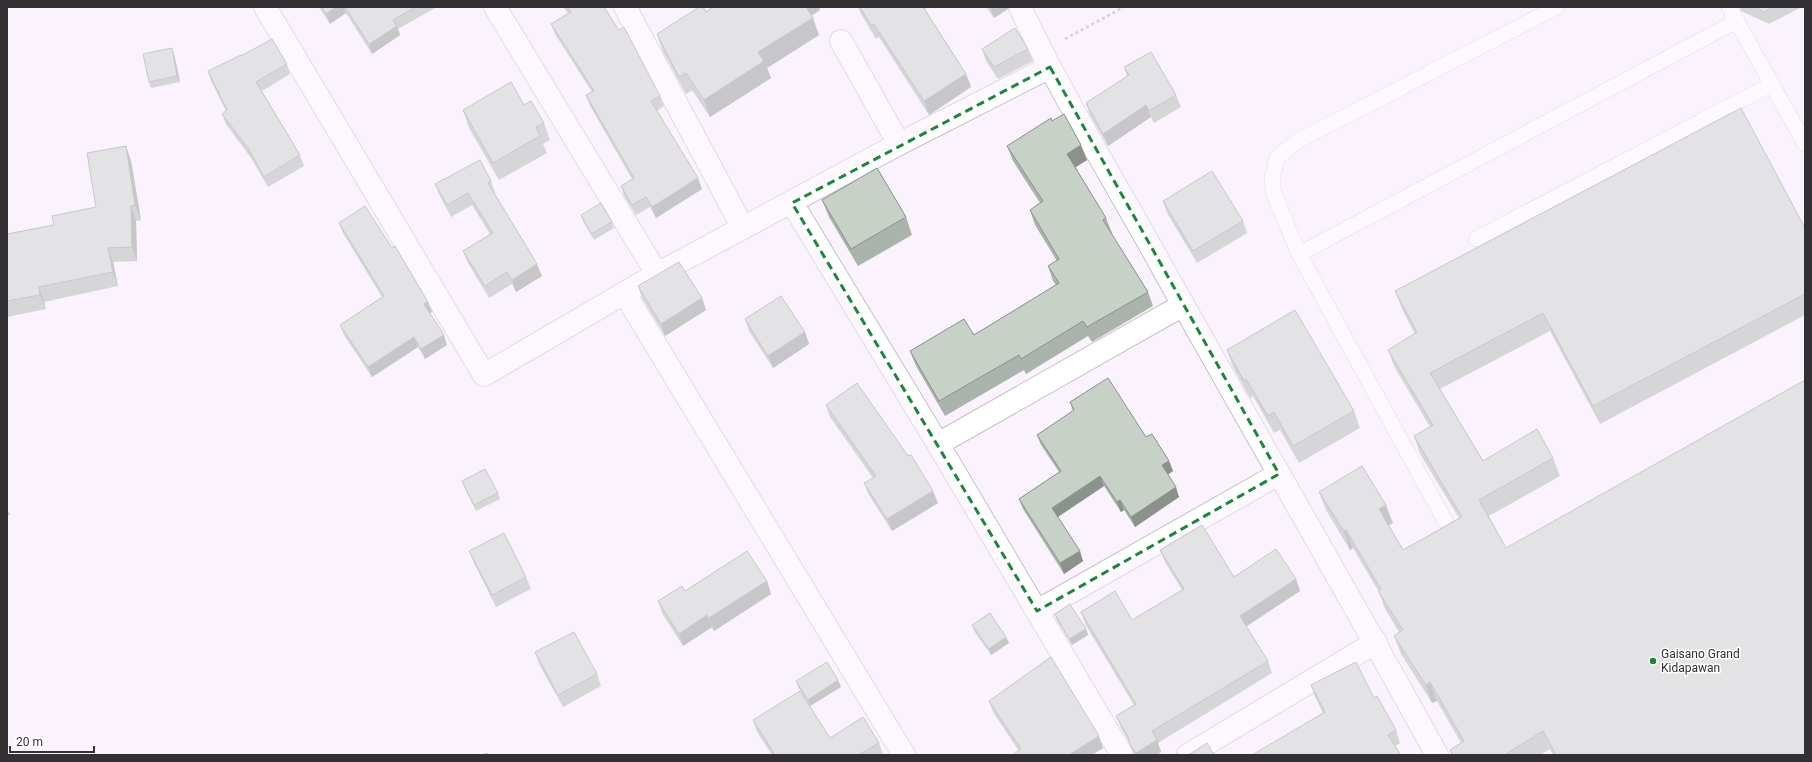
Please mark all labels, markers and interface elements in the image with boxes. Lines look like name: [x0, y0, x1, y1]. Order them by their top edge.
place label: Gaisano Grand Kidapawan: [1661, 647, 1740, 675]
marker: Gaisano Grand Kidapawan: [1648, 656, 1658, 666]
scale bar: [10, 728, 94, 754]
text: 20 m: [16, 735, 43, 749]

